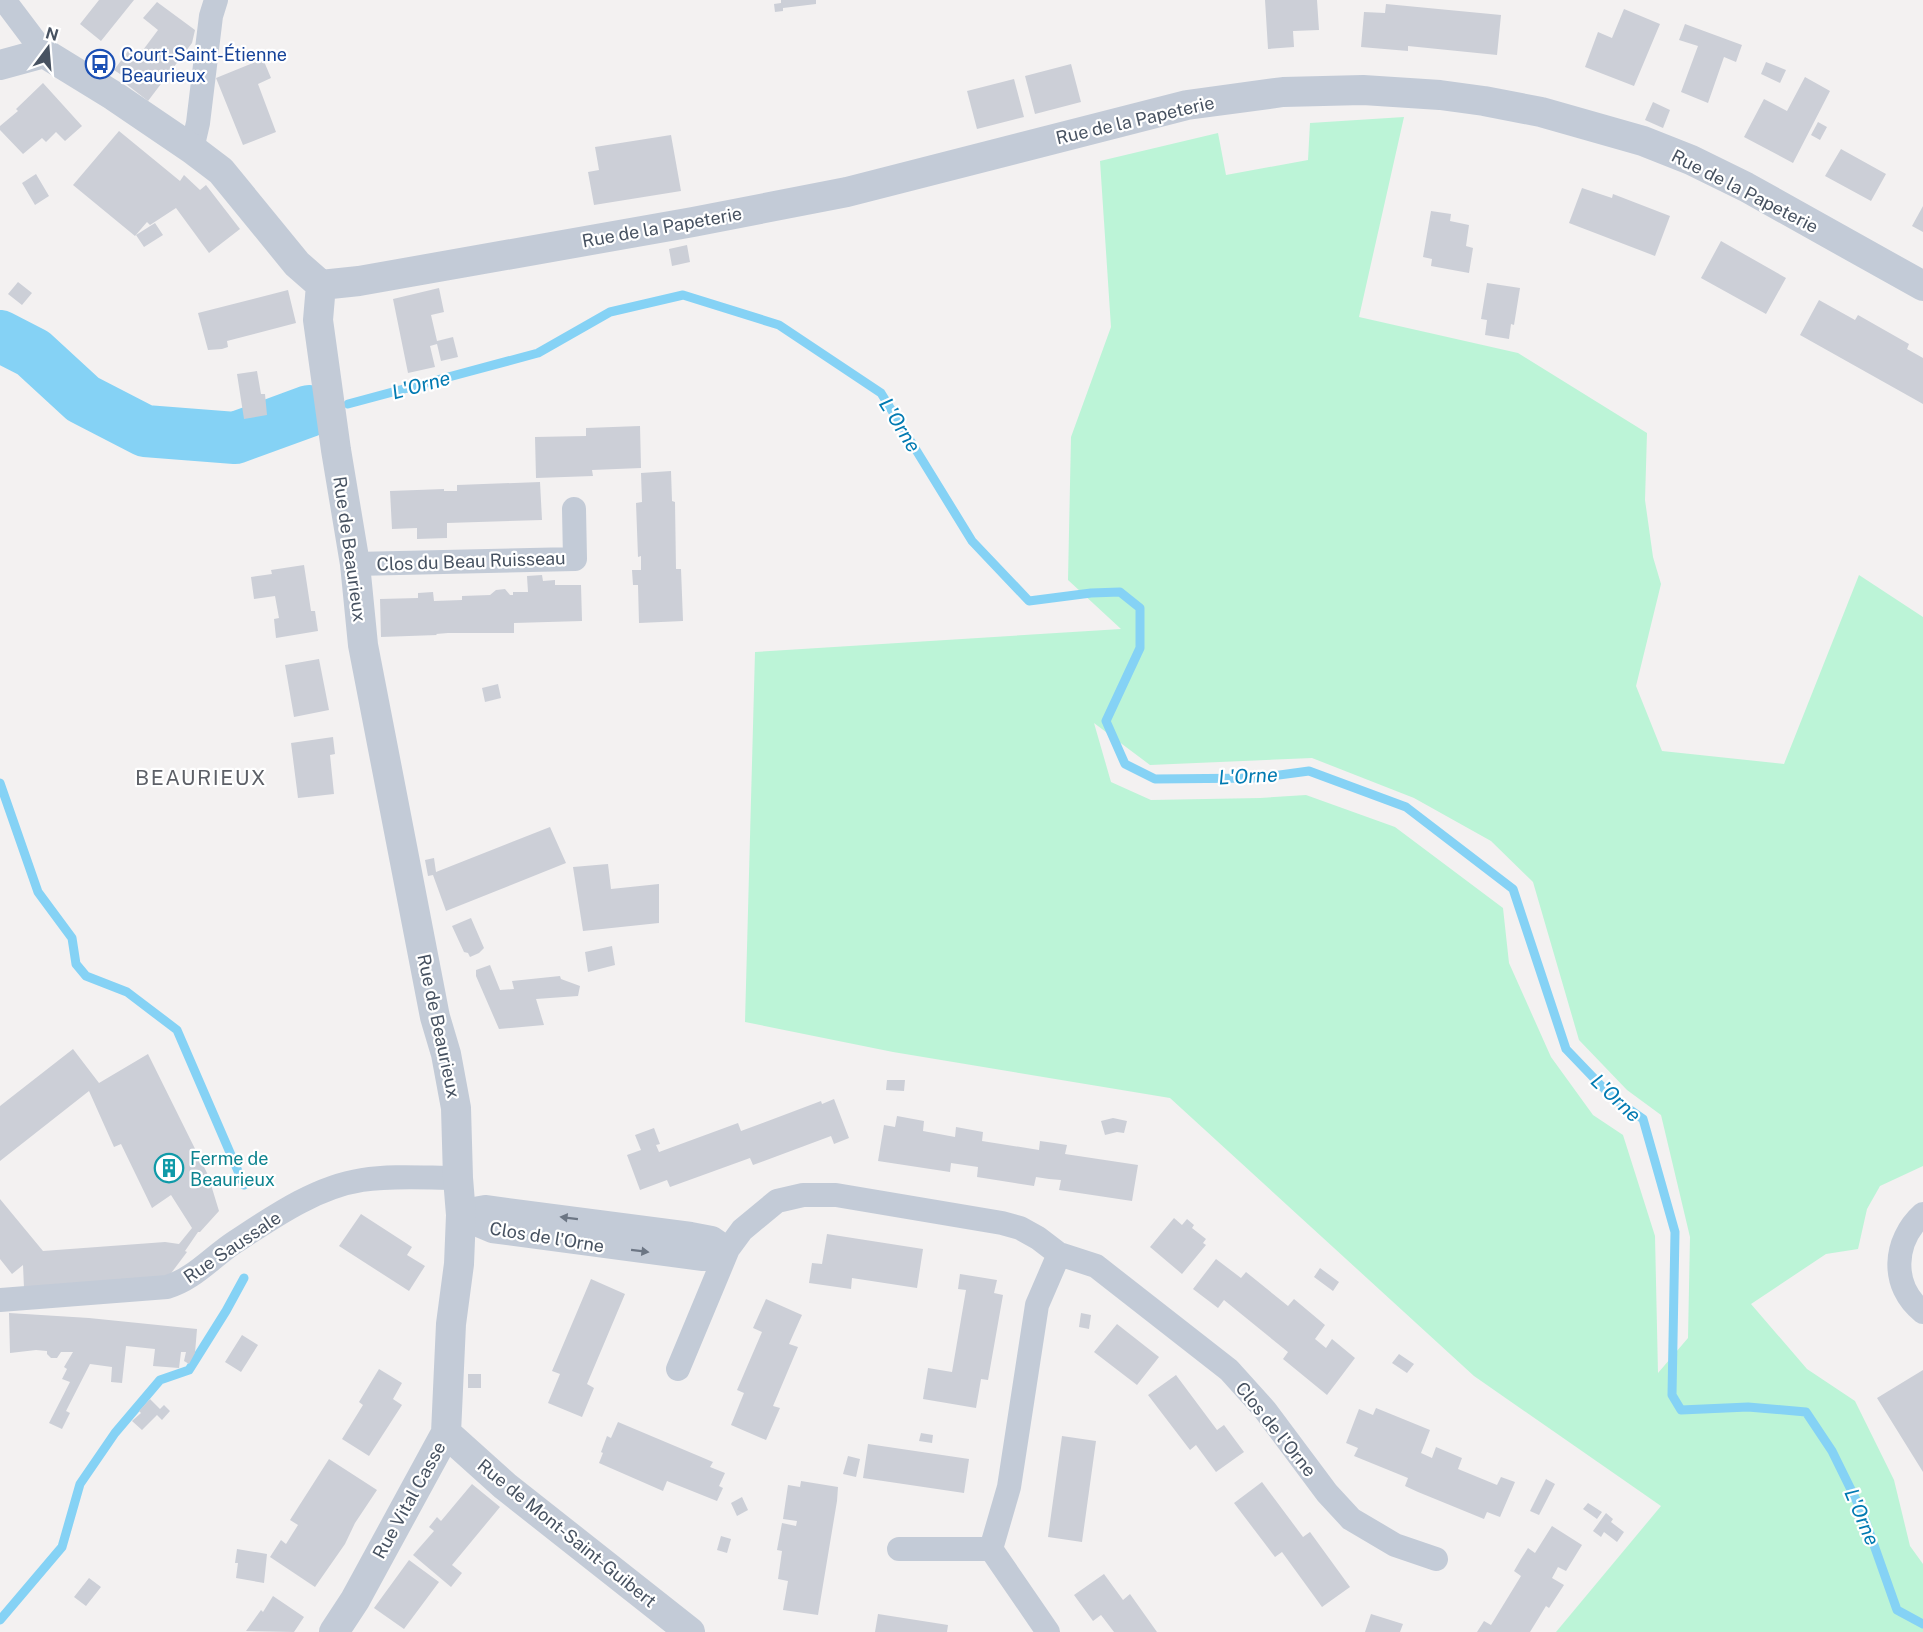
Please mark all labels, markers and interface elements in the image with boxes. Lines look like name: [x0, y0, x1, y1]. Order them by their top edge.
north arrow: [18, 18, 78, 78]
text: N: [43, 23, 61, 45]
place label: Court-Saint-Étienne Beaurieux: [121, 43, 287, 86]
bus stop icon: Court-Saint-Étienne Beaurieux: [84, 48, 116, 80]
street label: Rue de la Papeterie: [1054, 92, 1216, 148]
street label: Rue de la Papeterie: [1668, 145, 1822, 237]
street label: Rue de la Papeterie: [580, 203, 744, 251]
water label: L'Orne: [389, 366, 453, 404]
water label: L'Orne: [874, 393, 926, 457]
street label: Rue de Beaurieux: [329, 475, 371, 623]
street label: Clos du Beau Ruisseau: [376, 547, 566, 575]
water label: L'Orne: [1218, 762, 1278, 790]
district label: BEAURIEUX: [135, 765, 267, 790]
street label: Rue de Beaurieux: [413, 952, 465, 1100]
water label: L'Orne: [1586, 1069, 1646, 1127]
place label: Ferme de Beaurieux: [190, 1148, 275, 1190]
building icon: Ferme de Beaurieux: [153, 1152, 185, 1184]
street label: Rue Saussale: [179, 1207, 285, 1287]
one-way arrow: [560, 1214, 579, 1223]
street label: Clos de l'Orne: [488, 1218, 606, 1256]
one-way arrow: [630, 1246, 649, 1255]
street label: Clos de l'Orne: [1231, 1377, 1321, 1481]
street label: Rue Vital Casse: [368, 1438, 450, 1562]
street label: Rue de Mont-Saint-Guibert: [473, 1454, 661, 1612]
water label: L'Orne: [1839, 1485, 1885, 1549]

